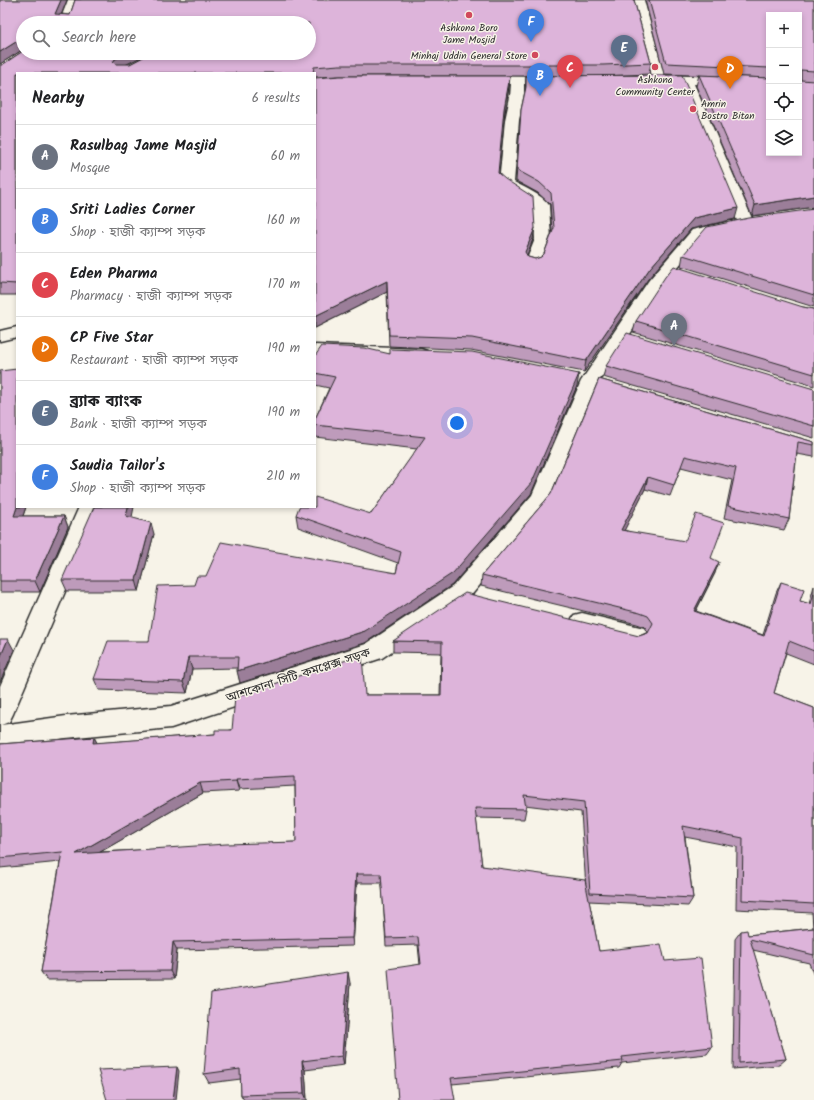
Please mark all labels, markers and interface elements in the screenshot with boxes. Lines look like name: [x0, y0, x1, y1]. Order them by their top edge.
pin: F: [518, 9, 544, 42]
marker: Ashkona Boro Jame Mosjid: [464, 10, 474, 20]
map controls: [766, 12, 802, 156]
button: +: [766, 12, 802, 48]
search box: [16, 16, 316, 60]
place label: Ashkona Boro Jame Mosjid: [440, 20, 498, 48]
text: Search here: [62, 26, 136, 50]
icon: search: [30, 27, 52, 49]
pin: E: [611, 35, 637, 68]
place label: Minhaj Uddin General Store: [411, 48, 527, 64]
button: −: [766, 48, 802, 84]
marker: Minhaj Uddin General Store: [530, 50, 540, 60]
pin: C: [557, 55, 583, 88]
pin: D: [717, 56, 743, 89]
marker: Ashkona Community Center: [650, 62, 660, 72]
pin: B: [527, 63, 553, 96]
place label: Ashkona Community Center: [615, 72, 695, 100]
button: locate: [766, 84, 802, 120]
text: Nearby: [32, 85, 84, 112]
text: 6 results: [252, 88, 300, 109]
place label: Amrin Bostro Bitan: [701, 96, 755, 124]
marker: Amrin Bostro Bitan: [688, 104, 698, 114]
button: layers: [766, 120, 802, 156]
text: Rasulbag Jame Masjid: [70, 134, 216, 158]
text: A: [41, 146, 49, 167]
text: 60 m: [271, 146, 300, 167]
text: Mosque: [70, 158, 110, 179]
text: Sriti Ladies Corner: [70, 198, 195, 222]
text: B: [41, 210, 49, 231]
text: 160 m: [267, 210, 300, 231]
text: Shop · হাজী ক্যাম্প সড়ক: [70, 222, 205, 243]
text: Eden Pharma: [70, 262, 157, 286]
text: C: [41, 274, 49, 295]
text: 170 m: [268, 274, 300, 295]
text: Pharmacy · হাজী ক্যাম্প সড়ক: [70, 286, 232, 307]
pin: A: [661, 313, 687, 346]
text: CP Five Star: [70, 326, 153, 350]
text: D: [41, 338, 49, 359]
text: 190 m: [268, 338, 300, 359]
text: Restaurant · হাজী ক্যাম্প সড়ক: [70, 350, 238, 371]
text: ব্র্যাক ব্যাংক: [70, 390, 142, 414]
text: E: [41, 402, 49, 423]
text: 190 m: [268, 402, 300, 423]
your location: [447, 413, 467, 433]
text: Bank · হাজী ক্যাম্প সড়ক: [70, 414, 207, 435]
text: Saudia Tailor's: [70, 454, 165, 478]
text: F: [41, 466, 49, 487]
text: 210 m: [266, 466, 300, 487]
text: Shop · হাজী ক্যাম্প সড়ক: [70, 478, 205, 499]
street label: আশকোনা সিটি কমপ্লেক্স সড়ক: [223, 643, 373, 708]

